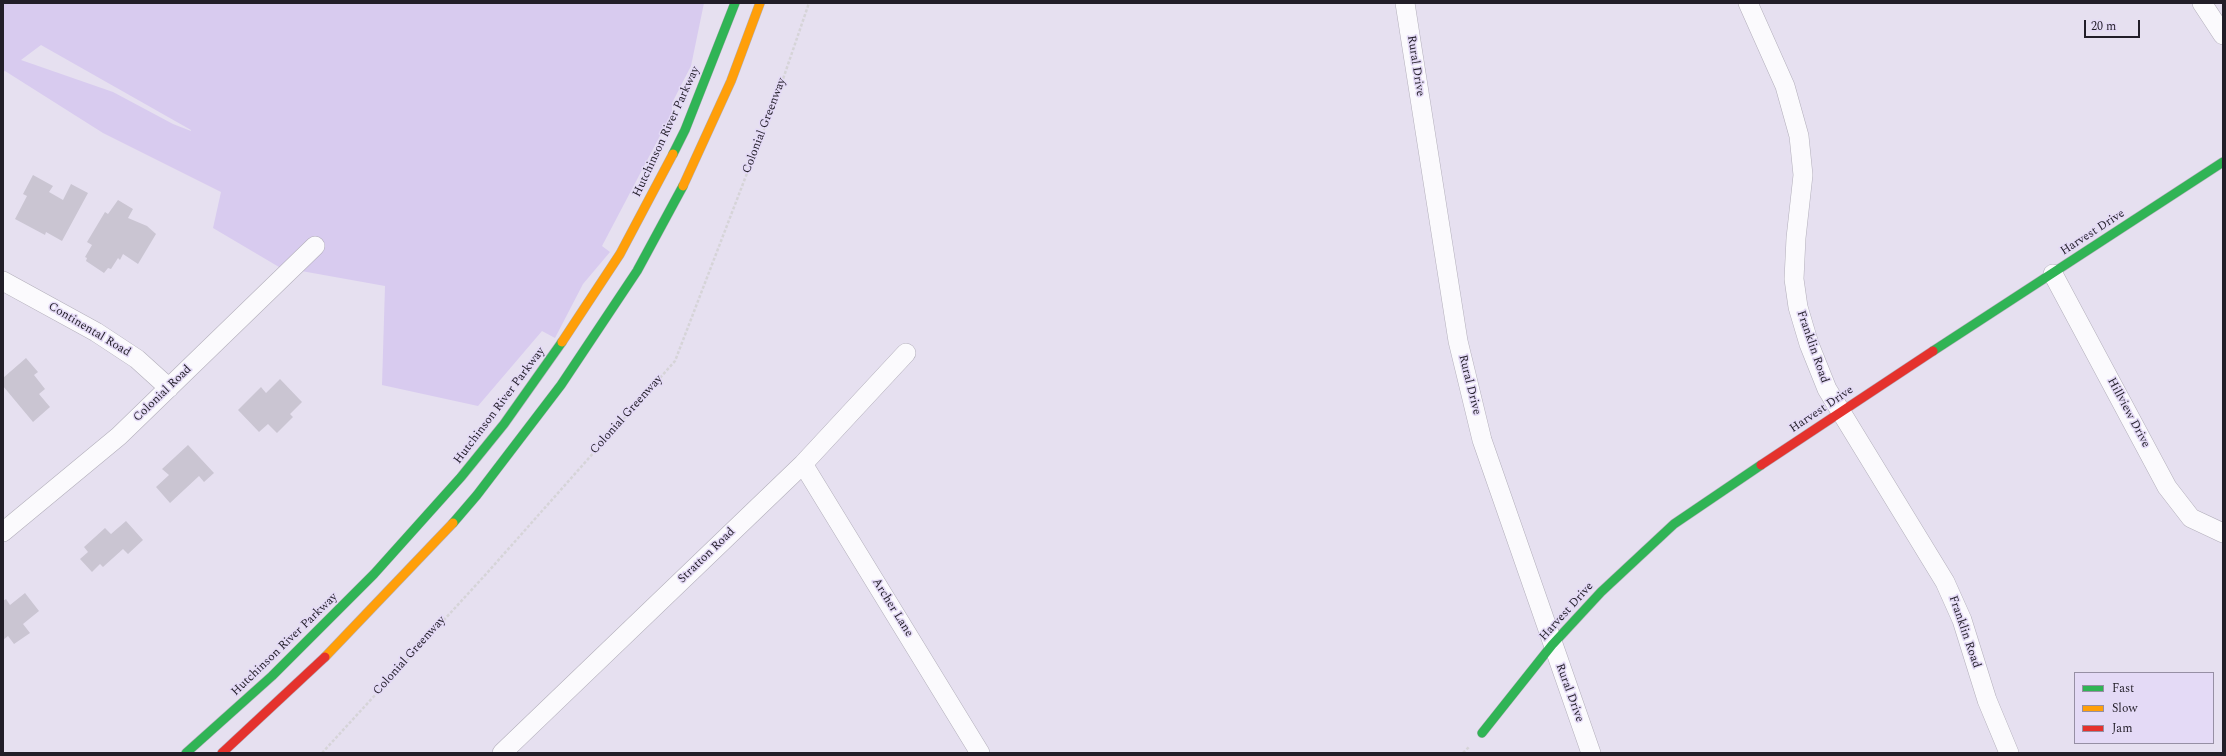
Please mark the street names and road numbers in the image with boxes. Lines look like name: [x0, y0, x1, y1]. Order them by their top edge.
street label: Rural Drive: [1403, 35, 1427, 97]
street label: Hutchinson River Parkway: [630, 65, 704, 199]
street label: Colonial Greenway: [740, 76, 790, 176]
street label: Harvest Drive: [2058, 207, 2128, 259]
street label: Continental Road: [45, 300, 133, 360]
street label: Franklin Road: [1793, 309, 1831, 385]
street label: Hutchinson River Parkway: [451, 345, 549, 467]
street label: Rural Drive: [1455, 354, 1483, 416]
street label: Colonial Road: [131, 363, 195, 425]
street label: Colonial Greenway: [588, 373, 666, 457]
street label: Hillview Drive: [2104, 376, 2152, 450]
street label: Harvest Drive: [1787, 383, 1857, 437]
street label: Stratton Road: [676, 525, 738, 587]
street label: Archer Lane: [868, 576, 916, 640]
street label: Harvest Drive: [1537, 580, 1597, 644]
street label: Hutchinson River Parkway: [229, 590, 341, 700]
street label: Franklin Road: [1945, 594, 1983, 670]
street label: Colonial Greenway: [371, 614, 449, 698]
street label: Rural Drive: [1552, 662, 1586, 724]

